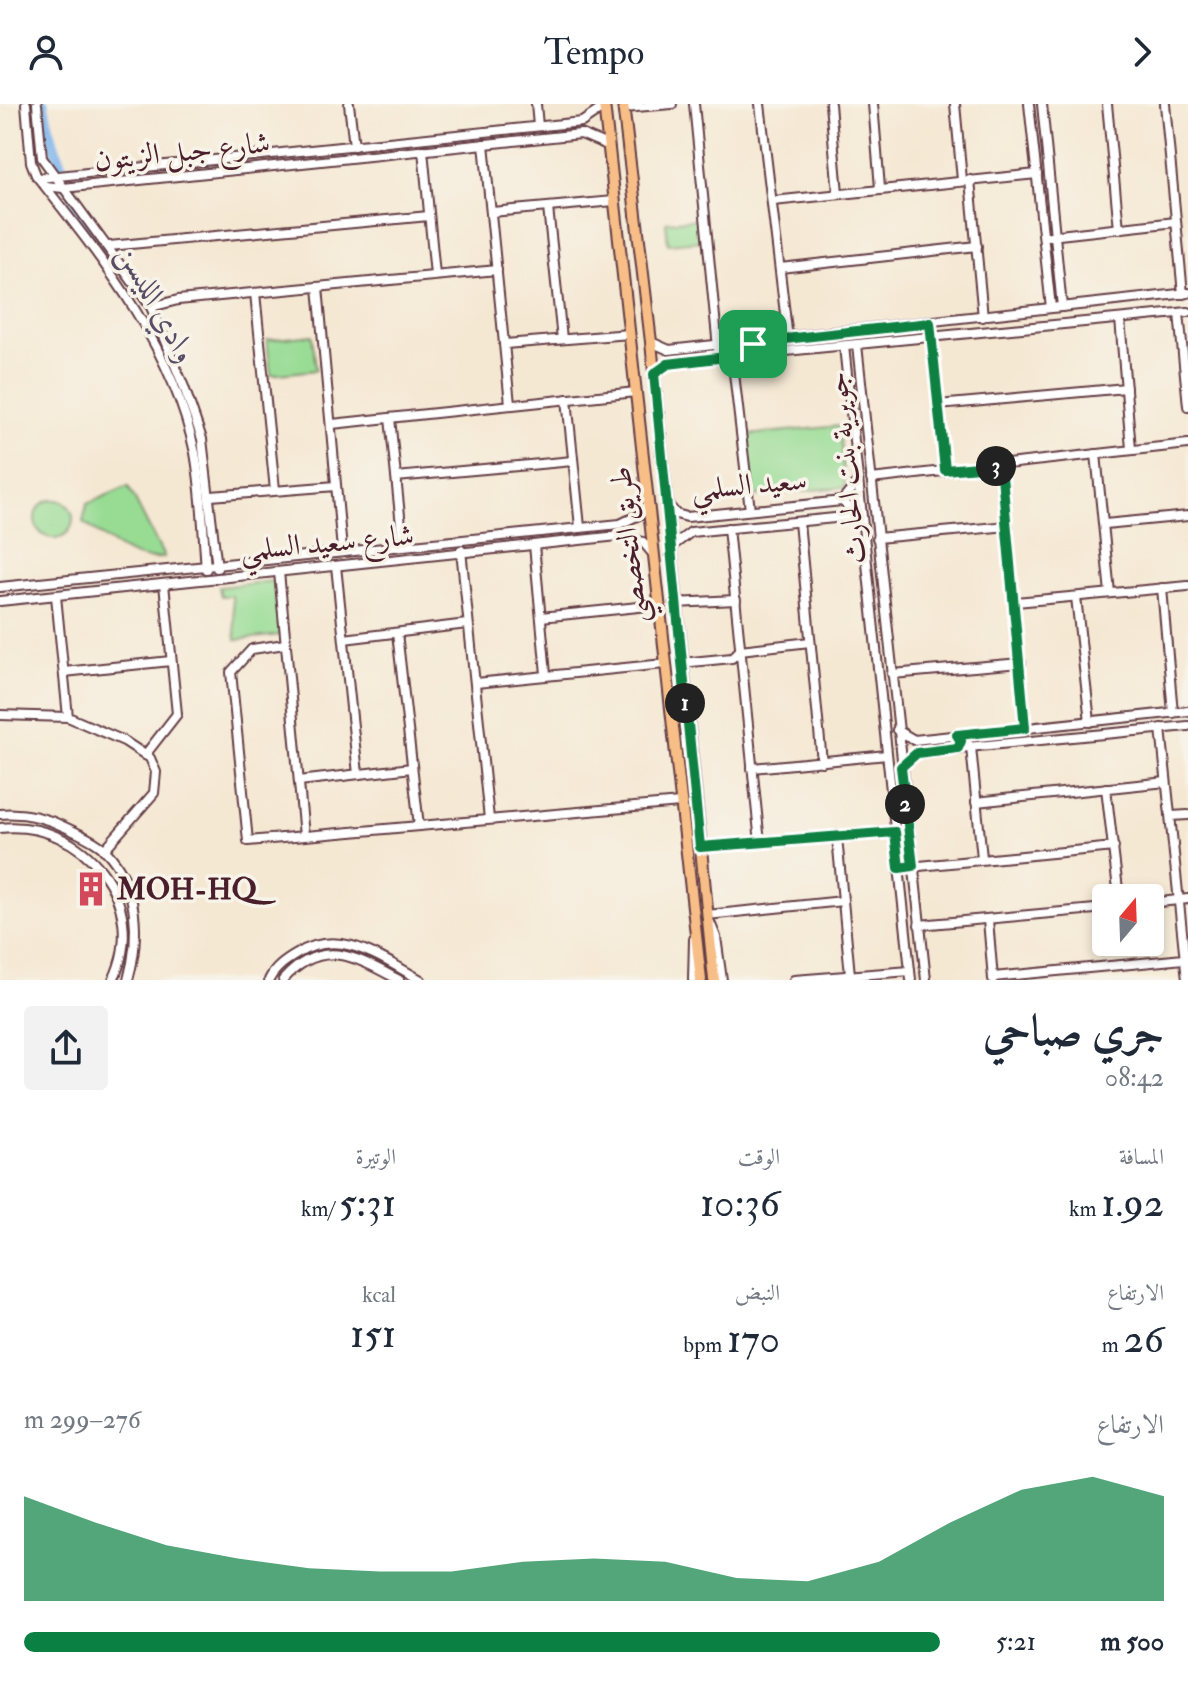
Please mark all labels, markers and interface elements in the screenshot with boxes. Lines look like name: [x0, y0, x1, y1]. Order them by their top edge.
icon: person: [24, 30, 68, 74]
text: Tempo: [544, 30, 644, 75]
icon: forward: [1120, 30, 1164, 74]
street label: شارع جبل الزيتون: [92, 124, 272, 185]
water label: وادي الليسن: [105, 237, 206, 372]
pin: [719, 310, 787, 378]
icon: arrive: [731, 322, 775, 366]
street label: جويرية بنت الحارث: [818, 370, 875, 566]
pin: 3: [976, 446, 1016, 486]
text: 3: [992, 452, 1000, 480]
street label: سعيد السلمي: [690, 461, 809, 517]
street label: طريق التخصصي: [602, 464, 664, 625]
street label: شارع سعيد السلمي: [238, 516, 416, 578]
pin: 1: [665, 683, 705, 723]
text: 1: [681, 689, 689, 717]
pin: 2: [885, 784, 925, 824]
text: 2: [899, 790, 911, 818]
building icon: MOH-HQ: [72, 870, 110, 908]
place label: MOH-HQ: [116, 871, 277, 908]
north arrow: [1092, 884, 1164, 956]
map controls: [1092, 884, 1164, 956]
text: جري صباحي: [983, 1004, 1164, 1059]
button: share: [24, 1006, 108, 1090]
text: 08:42: [1105, 1062, 1164, 1094]
text: الوتيرة: [355, 1143, 396, 1171]
text: الوقت: [738, 1143, 780, 1171]
text: المسافة: [1119, 1143, 1164, 1171]
text: 5:31: [339, 1178, 396, 1229]
text: 10:36: [700, 1178, 780, 1229]
text: 1.92: [1101, 1178, 1164, 1229]
text: /km: [301, 1195, 339, 1223]
text: km: [1069, 1195, 1101, 1223]
text: النبض: [735, 1279, 780, 1307]
text: الارتفاع: [1107, 1279, 1164, 1307]
text: kcal: [362, 1281, 396, 1309]
text: 151: [350, 1309, 396, 1360]
text: 170: [727, 1314, 780, 1365]
text: 26: [1124, 1314, 1164, 1365]
text: bpm: [683, 1331, 727, 1359]
text: m: [1102, 1331, 1124, 1359]
text: 276–299 m: [24, 1404, 141, 1436]
text: الارتفاع: [1097, 1409, 1164, 1441]
text: 5:21: [996, 1626, 1036, 1658]
text: 500 m: [1100, 1626, 1164, 1658]

